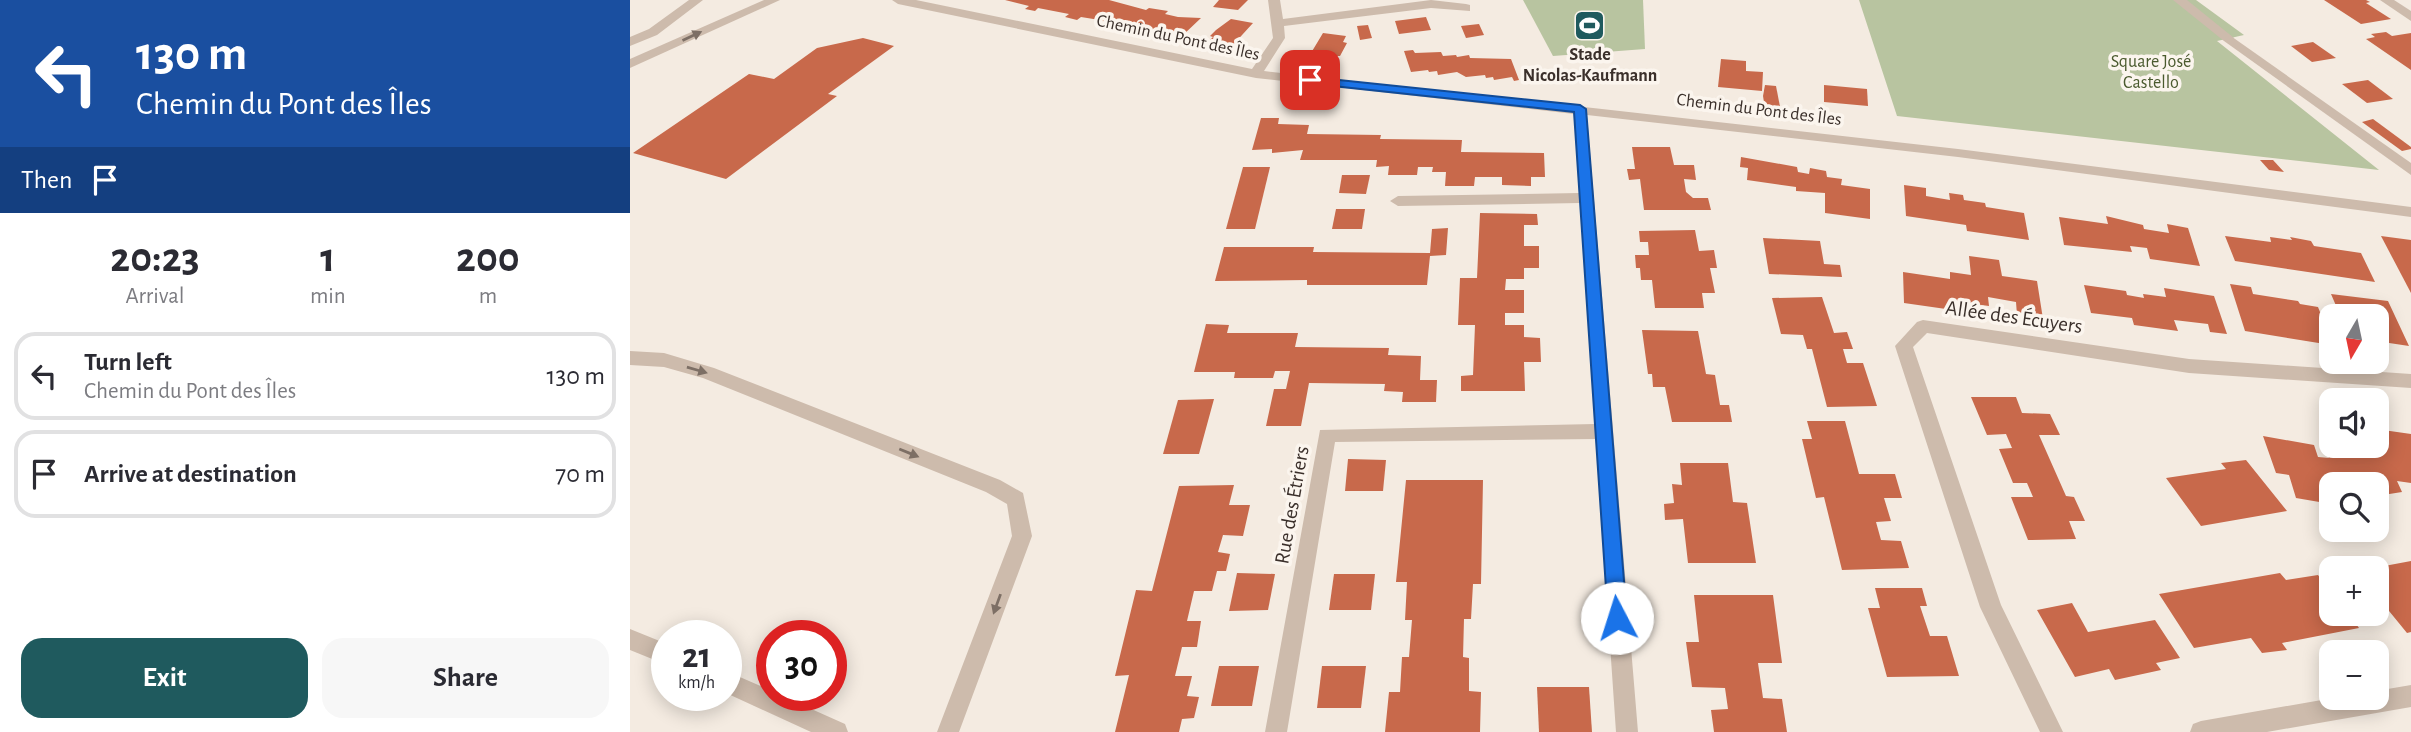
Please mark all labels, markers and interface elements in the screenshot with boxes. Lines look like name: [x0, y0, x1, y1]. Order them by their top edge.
sports icon: Stade Nicolas-Kaufmann: [1573, 8, 1607, 42]
street label: Chemin du Pont des Îles: [1095, 9, 1262, 64]
icon: left: [21, 28, 112, 119]
text: 130 m: [136, 30, 247, 79]
one-way arrow: [682, 30, 702, 42]
place label: Stade Nicolas-Kaufmann: [1523, 46, 1657, 85]
pin: [1280, 50, 1340, 110]
park label: Square José Castello: [2111, 53, 2191, 92]
icon: arrive: [1291, 61, 1329, 99]
text: Chemin du Pont des Îles: [136, 88, 432, 120]
street label: Chemin du Pont des Îles: [1675, 88, 1843, 129]
icon: arrive: [86, 161, 124, 199]
text: Then: [21, 167, 72, 193]
text: 20:23: [110, 237, 200, 279]
text: 1: [320, 237, 335, 279]
text: 200: [456, 237, 520, 279]
text: Arrival: [125, 285, 185, 308]
text: min: [310, 285, 346, 308]
text: m: [479, 285, 497, 308]
street label: Allée des Écuyers: [1944, 295, 2084, 337]
north arrow: [2319, 304, 2389, 374]
map controls: [2319, 304, 2389, 710]
text: Turn left: [84, 349, 172, 375]
icon: left: [25, 357, 63, 395]
text: 130 m: [547, 363, 605, 389]
one-way arrow: [687, 365, 708, 375]
text: Chemin du Pont des Îles: [84, 380, 296, 403]
button: sound: [2319, 388, 2389, 458]
street label: Rue des Étriers: [1269, 444, 1313, 566]
one-way arrow: [898, 447, 919, 458]
icon: arrive: [25, 455, 63, 493]
text: Arrive at destination: [84, 461, 297, 487]
text: 70 m: [555, 461, 605, 487]
button: search: [2319, 472, 2389, 542]
button: +: [2319, 556, 2389, 626]
position arrow: [1580, 581, 1654, 655]
one-way arrow: [991, 594, 1002, 615]
speed limit sign: 30: [756, 620, 847, 711]
button: Exit: [21, 638, 308, 718]
button: Share: [322, 638, 609, 718]
text: 21: [682, 639, 711, 674]
button: −: [2319, 640, 2389, 710]
text: km/h: [678, 674, 715, 692]

